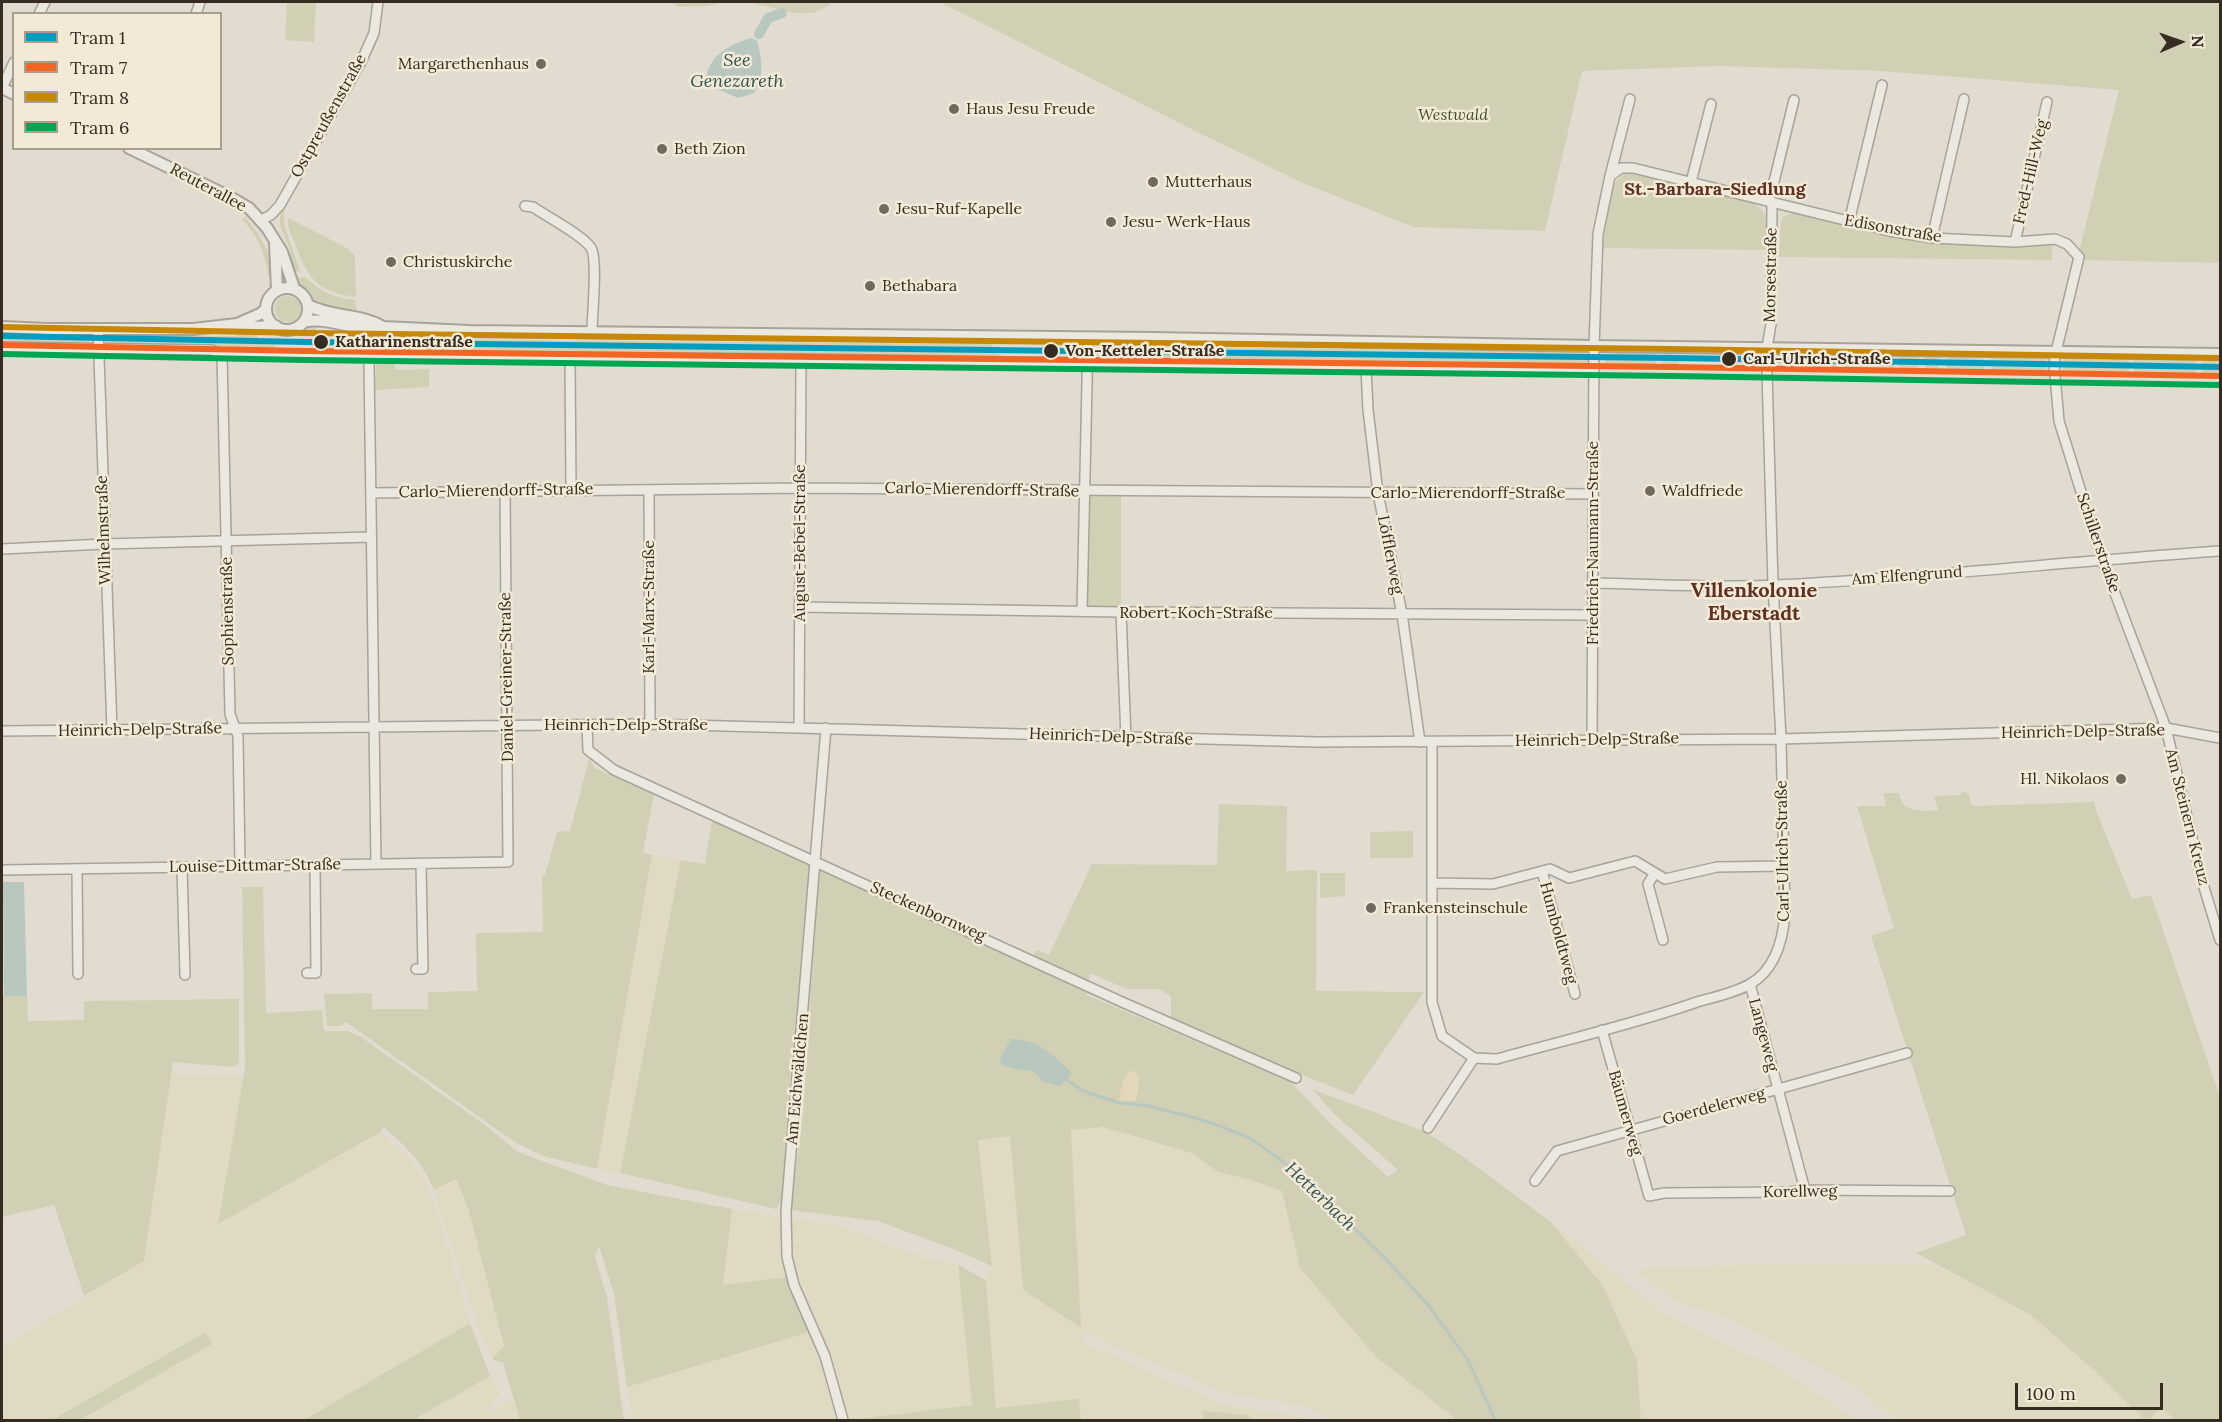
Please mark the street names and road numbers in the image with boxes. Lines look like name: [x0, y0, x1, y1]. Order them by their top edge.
street label: Ostpreußenstraße: [287, 51, 371, 181]
street label: Fred-Hill-Weg: [2010, 118, 2052, 226]
street label: Reuterallee: [166, 160, 250, 216]
street label: Edisonstraße: [1843, 211, 1943, 247]
street label: Morsestraße: [1761, 227, 1781, 323]
street label: Friedrich-Naumann-Straße: [1583, 441, 1603, 645]
street label: August-Bebel-Straße: [790, 464, 810, 622]
street label: Wilhelmstraße: [92, 475, 116, 585]
street label: Carlo-Mierendorff-Straße: [884, 479, 1080, 501]
street label: Carlo-Mierendorff-Straße: [398, 480, 594, 502]
street label: Carlo-Mierendorff-Straße: [1371, 483, 1565, 503]
street label: Schillerstraße: [2072, 491, 2124, 595]
street label: Löfflerweg: [1373, 514, 1407, 596]
street label: Karl-Marx-Straße: [639, 540, 659, 674]
street label: Sophienstraße: [217, 556, 239, 666]
street label: Am Elfengrund: [1851, 563, 1963, 589]
street label: Daniel-Greiner-Straße: [496, 592, 518, 762]
street label: Robert-Koch-Straße: [1119, 603, 1273, 623]
street label: Heinrich-Delp-Straße: [544, 715, 708, 735]
street label: Heinrich-Delp-Straße: [58, 719, 222, 741]
street label: Heinrich-Delp-Straße: [2001, 721, 2165, 743]
street label: Heinrich-Delp-Straße: [1029, 725, 1193, 749]
street label: Heinrich-Delp-Straße: [1515, 729, 1679, 751]
street label: Am Steinern Kreuz: [2161, 747, 2213, 887]
street label: Carl-Ulrich-Straße: [1772, 780, 1794, 922]
street label: Louise-Dittmar-Straße: [169, 855, 341, 877]
street label: Steckenbornweg: [867, 878, 989, 946]
street label: Humboldtweg: [1535, 880, 1581, 986]
street label: Langeweg: [1744, 996, 1782, 1074]
street label: Am Eichwäldchen: [783, 1012, 813, 1146]
street label: Bäumerweg: [1604, 1068, 1646, 1158]
street label: Goerdelerweg: [1661, 1084, 1767, 1130]
street label: Korellweg: [1763, 1182, 1837, 1202]

